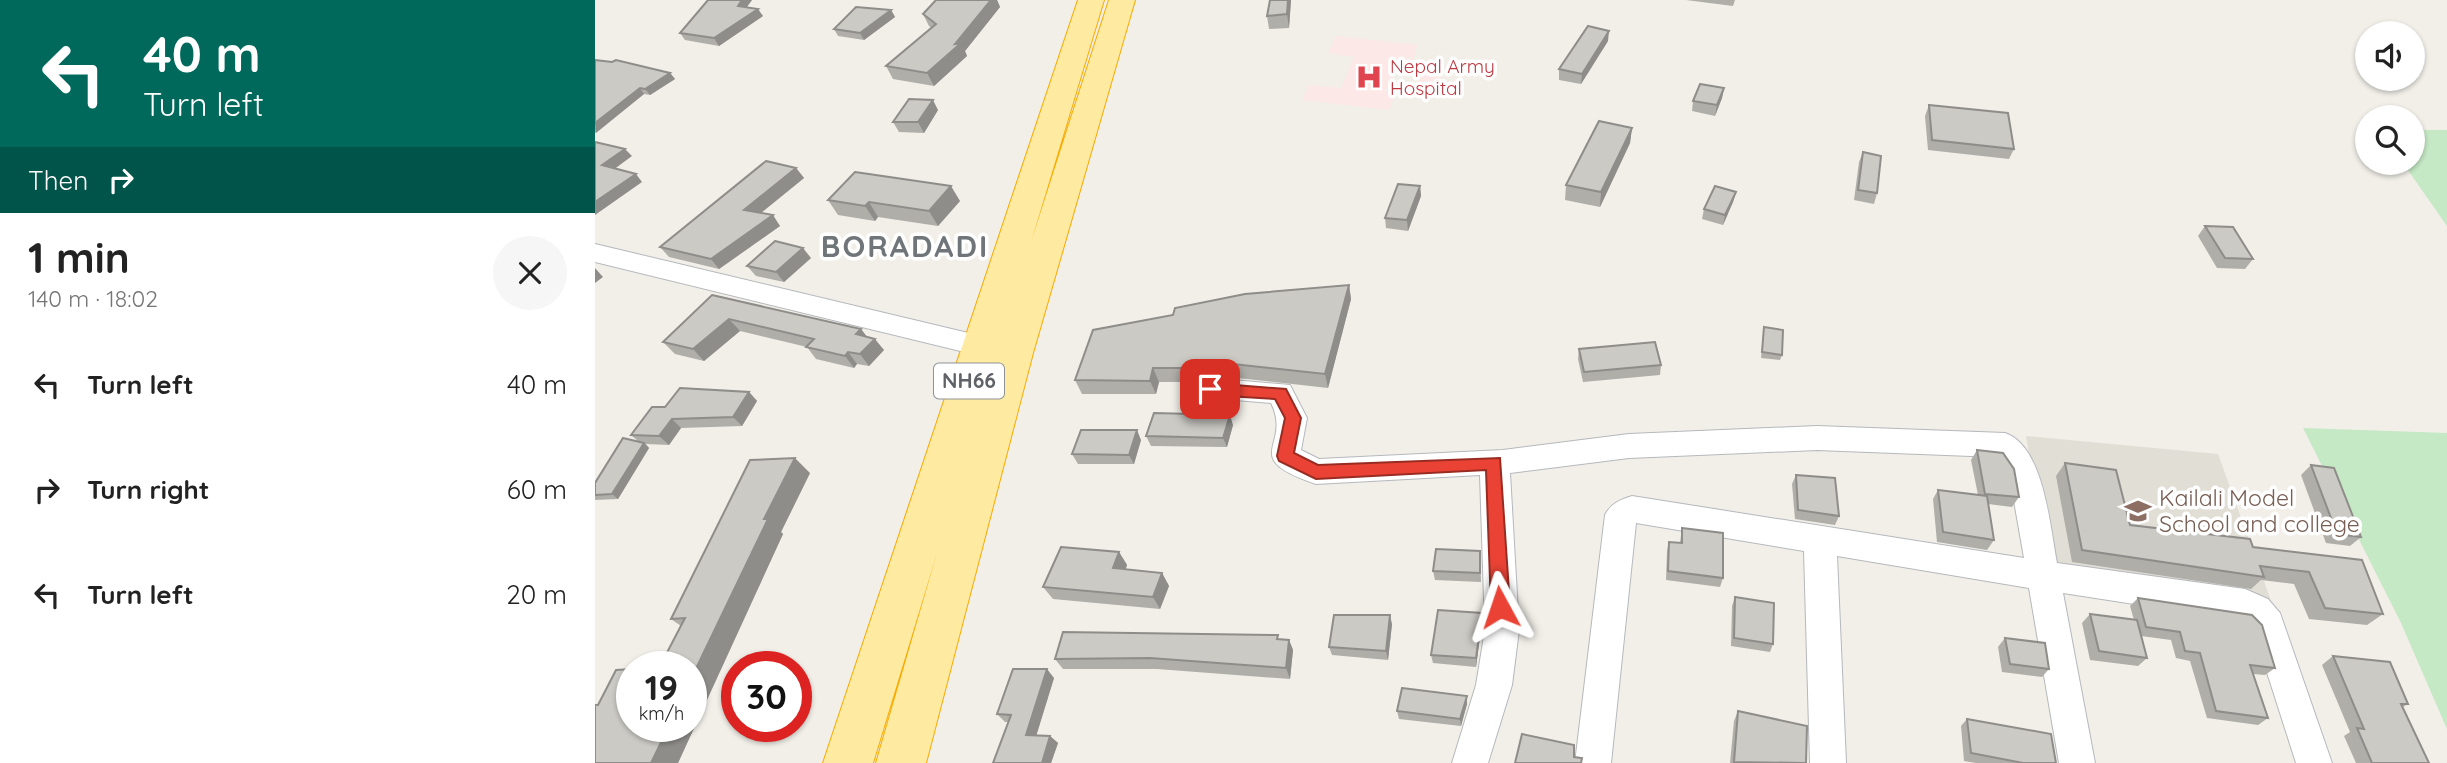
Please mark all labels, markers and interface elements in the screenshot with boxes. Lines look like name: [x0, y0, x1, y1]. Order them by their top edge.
map controls: [2355, 21, 2425, 175]
button: sound: [2355, 21, 2425, 91]
text: 40 m: [143, 23, 261, 84]
icon: left: [28, 28, 119, 119]
place label: Nepal Army Hospital: [1390, 54, 1495, 100]
hospital icon: Nepal Army Hospital: [1354, 62, 1384, 92]
text: Turn left: [143, 84, 264, 124]
button: search: [2355, 105, 2425, 175]
icon: right: [102, 161, 140, 199]
text: Then: [28, 164, 88, 197]
district label: BORADADI: [821, 227, 989, 265]
text: 1 min: [28, 231, 130, 284]
button: close: [493, 236, 567, 310]
text: 140 m · 18:02: [28, 284, 158, 313]
pin: [1180, 359, 1240, 419]
road number: NH66: [934, 364, 1004, 398]
icon: left: [28, 366, 66, 404]
text: Turn left: [87, 368, 194, 401]
text: 40 m: [507, 368, 567, 401]
icon: arrive: [1191, 370, 1229, 408]
icon: right: [28, 471, 66, 509]
text: Turn right: [87, 473, 209, 506]
text: 60 m: [507, 473, 567, 506]
place label: Kailali Model School and college: [2159, 483, 2360, 538]
school or university icon: Kailali Model School and college: [2123, 496, 2153, 526]
position arrow: [1463, 570, 1537, 644]
icon: left: [28, 576, 66, 614]
text: Turn left: [87, 578, 194, 611]
text: 20 m: [506, 578, 567, 611]
speed limit sign: 30: [721, 651, 812, 742]
text: 19: [645, 665, 678, 709]
text: km/h: [639, 702, 684, 725]

